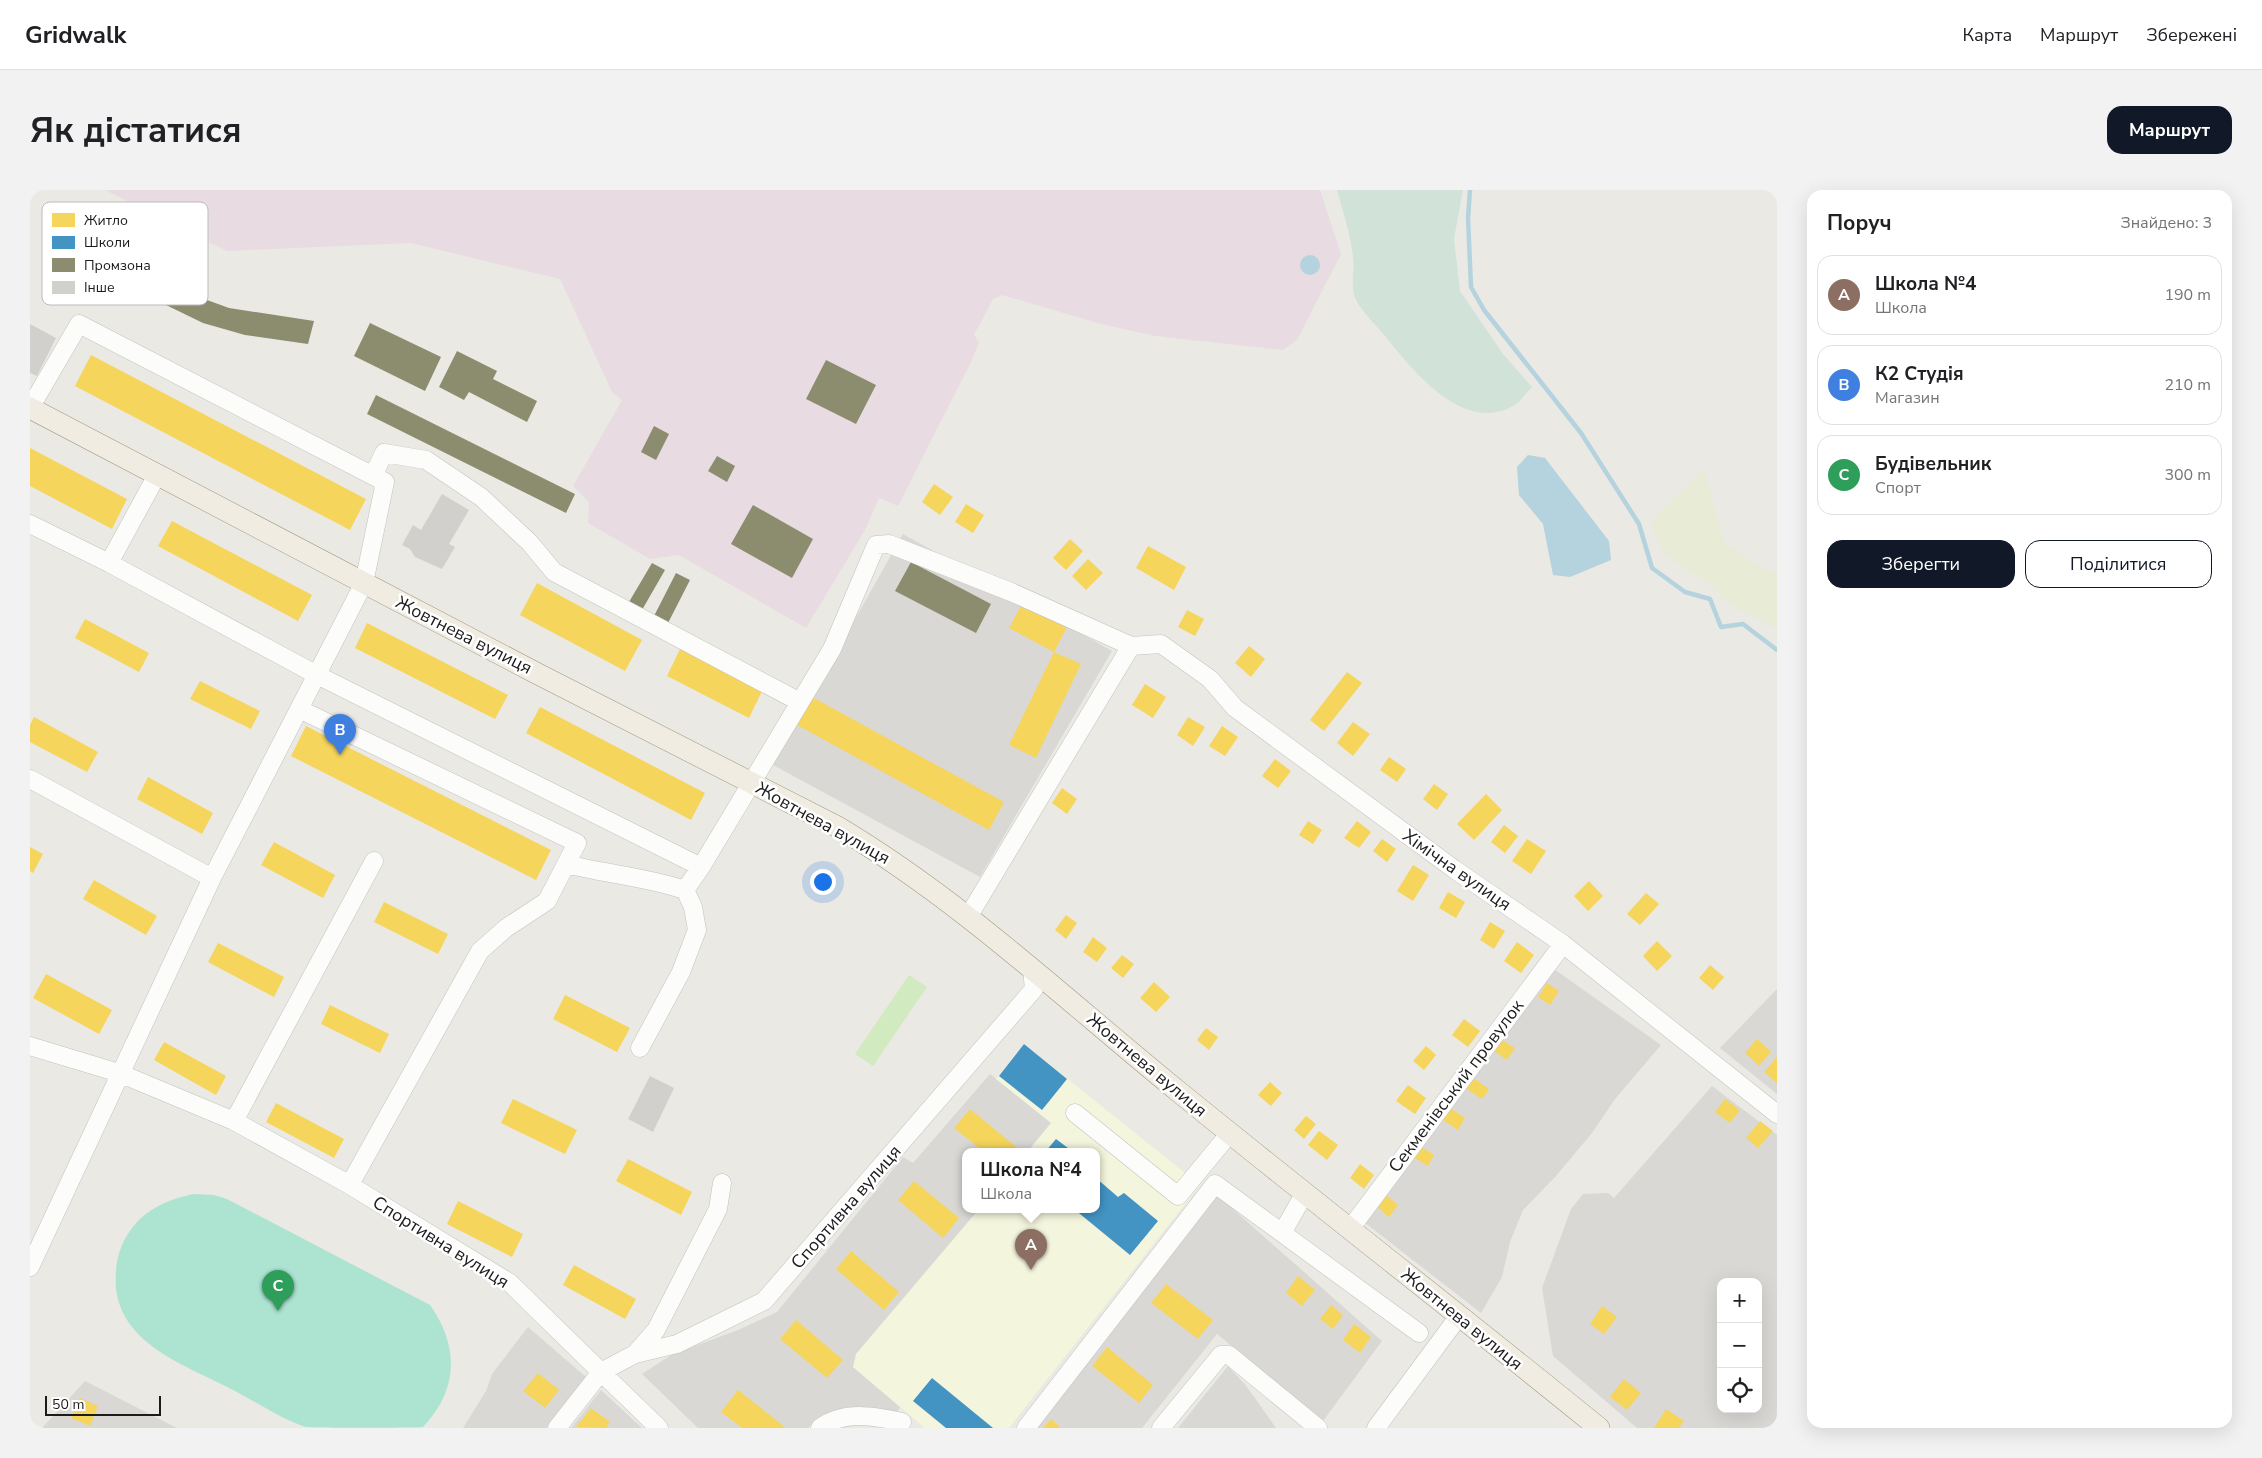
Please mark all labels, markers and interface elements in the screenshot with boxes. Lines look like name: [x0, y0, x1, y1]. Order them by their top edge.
text: Gridwalk: [25, 19, 126, 51]
text: Карта: [1963, 23, 2012, 47]
text: Маршрут: [2040, 23, 2118, 47]
text: Збережені: [2146, 23, 2237, 47]
button: Маршрут: [2107, 106, 2232, 154]
text: Як дістатися: [30, 107, 242, 154]
legend: [42, 202, 208, 305]
text: Поруч: [1827, 209, 1892, 237]
text: Житло: [84, 211, 128, 230]
text: Знайдено: 3: [2120, 212, 2212, 234]
text: Школи: [84, 233, 130, 252]
text: Промзона: [84, 256, 151, 275]
text: Школа №4: [1875, 271, 1976, 297]
text: Інше: [84, 278, 115, 297]
text: A: [1838, 284, 1850, 306]
text: 190 m: [2164, 284, 2211, 306]
text: Школа: [1875, 297, 1927, 319]
text: К2 Студiя: [1875, 361, 1964, 387]
text: B: [1838, 374, 1850, 396]
text: 210 m: [2164, 374, 2211, 396]
text: Магазин: [1875, 387, 1940, 409]
text: Будівельник: [1875, 451, 1991, 477]
text: C: [1839, 464, 1849, 486]
text: 300 m: [2164, 464, 2211, 486]
text: Спорт: [1875, 477, 1921, 499]
button: Зберегти: [1827, 540, 2015, 588]
button: Поділитися: [2025, 540, 2212, 588]
street label: Жовтнева вулиця: [392, 590, 536, 680]
pin: B: [324, 714, 356, 755]
street label: Жовтнева вулиця: [752, 776, 894, 870]
street label: Хімічна вулиця: [1398, 824, 1516, 916]
your location: [810, 869, 836, 895]
street label: Секменівський провулок: [1383, 994, 1529, 1177]
street label: Жовтнева вулиця: [1082, 1008, 1212, 1122]
street label: Спортивна вулиця: [786, 1140, 906, 1274]
popup: [962, 1148, 1100, 1213]
text: Школа №4: [980, 1157, 1082, 1183]
text: Школа: [980, 1183, 1032, 1205]
street label: Спортивна вулиця: [368, 1190, 514, 1294]
pin: A: [1015, 1229, 1047, 1270]
street label: Жовтнева вулиця: [1396, 1262, 1528, 1376]
pin: C: [262, 1270, 294, 1311]
map controls: [1717, 1278, 1762, 1413]
button: +: [1717, 1278, 1762, 1323]
button: −: [1717, 1323, 1762, 1368]
button: locate: [1717, 1368, 1762, 1413]
scale bar: [45, 1393, 161, 1416]
text: 50 m: [52, 1395, 84, 1414]

